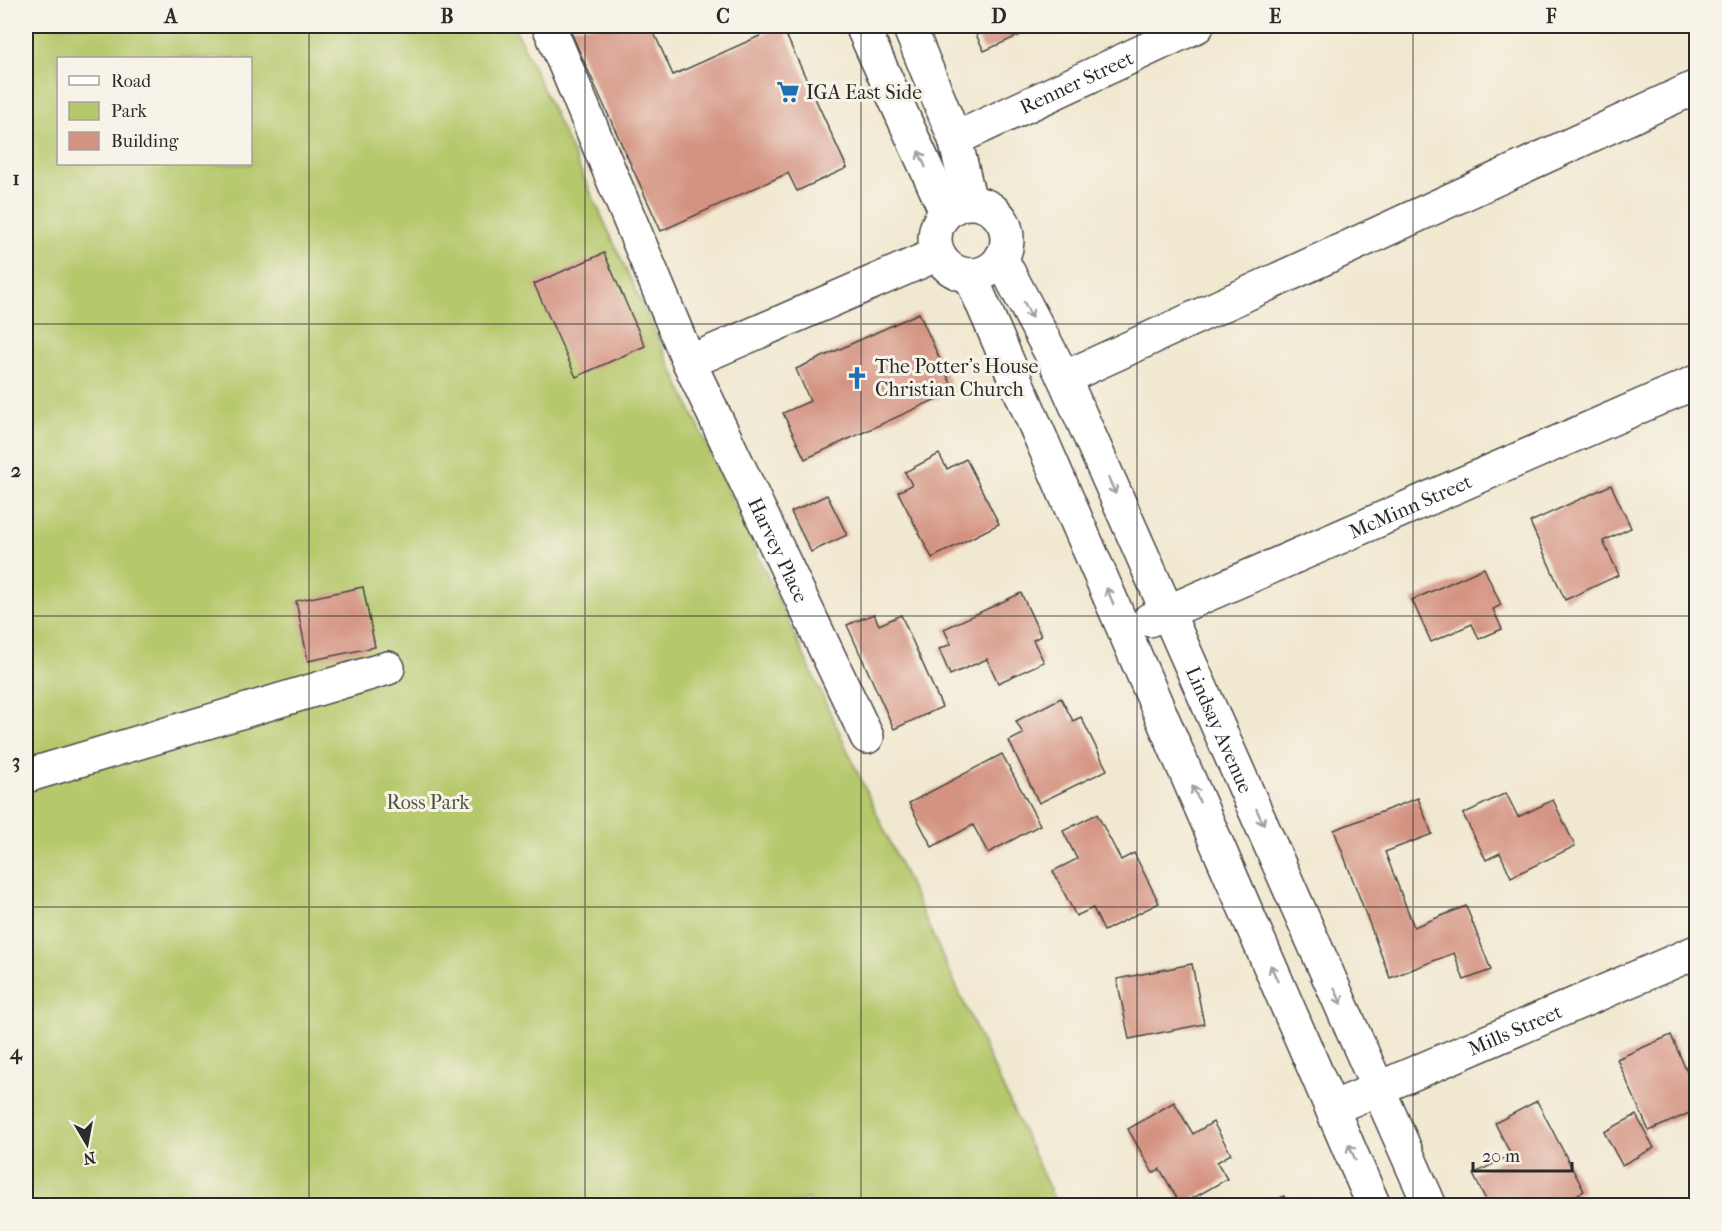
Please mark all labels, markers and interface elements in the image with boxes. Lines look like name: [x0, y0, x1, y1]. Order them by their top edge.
text: A: [163, 5, 179, 28]
text: B: [440, 5, 454, 28]
text: C: [716, 5, 730, 28]
text: D: [991, 5, 1007, 28]
text: E: [1269, 5, 1281, 28]
text: F: [1545, 5, 1557, 28]
street label: Renner Street: [1016, 46, 1137, 119]
legend: [57, 57, 252, 165]
text: Road: [111, 71, 151, 92]
supermarket icon: IGA East Side: [775, 79, 801, 105]
place label: IGA East Side: [806, 81, 922, 104]
text: Park: [111, 101, 148, 122]
text: Building: [111, 131, 179, 152]
one-way arrow: [916, 150, 927, 168]
text: 1: [12, 167, 20, 190]
one-way arrow: [1023, 300, 1035, 318]
place label: The Potter's House Christian Church: [875, 355, 1039, 401]
church icon: The Potter's House Christian Church: [844, 365, 870, 391]
text: 2: [11, 459, 21, 482]
street label: McMinn Street: [1346, 470, 1475, 544]
one-way arrow: [1107, 477, 1118, 495]
street label: Harvey Place: [743, 494, 812, 606]
one-way arrow: [1104, 587, 1115, 605]
street label: Lindsay Avenue: [1181, 663, 1257, 797]
text: 3: [12, 750, 20, 773]
one-way arrow: [1190, 785, 1201, 804]
park label: Ross Park: [386, 791, 470, 814]
one-way arrow: [1255, 808, 1266, 826]
one-way arrow: [1268, 964, 1279, 982]
one-way arrow: [1333, 986, 1344, 1005]
street label: Mills Street: [1465, 1000, 1566, 1061]
text: 4: [9, 1041, 23, 1065]
north arrow: [57, 1114, 117, 1174]
scale bar: [1473, 1135, 1572, 1173]
one-way arrow: [1345, 1143, 1357, 1161]
text: 20 m: [1482, 1146, 1520, 1167]
text: N: [81, 1148, 97, 1169]

